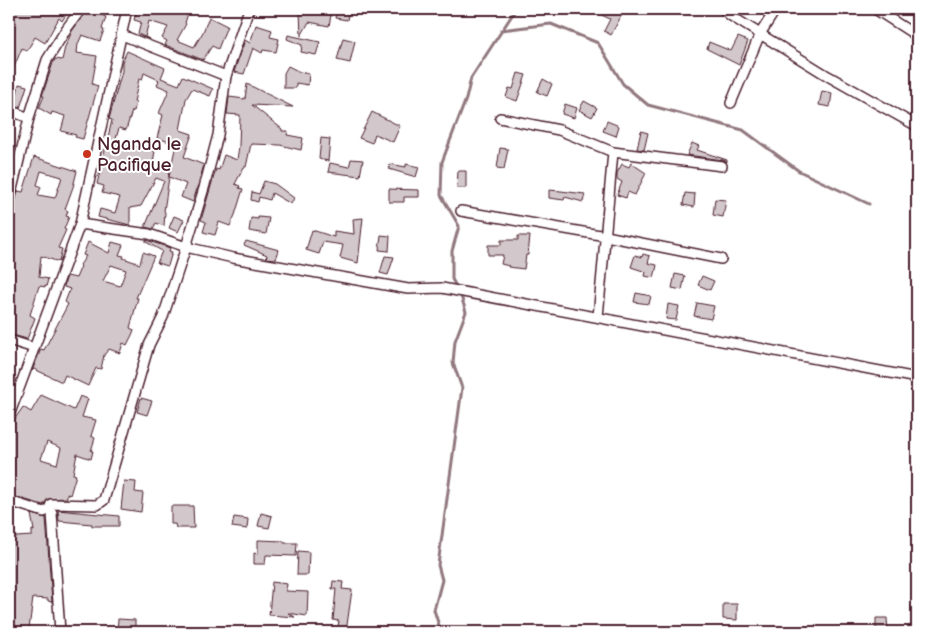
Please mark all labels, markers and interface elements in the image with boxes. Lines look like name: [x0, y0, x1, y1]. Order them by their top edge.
place label: Nganda le Pacifique: [97, 134, 182, 176]
marker: Nganda le Pacifique: [81, 148, 93, 160]

